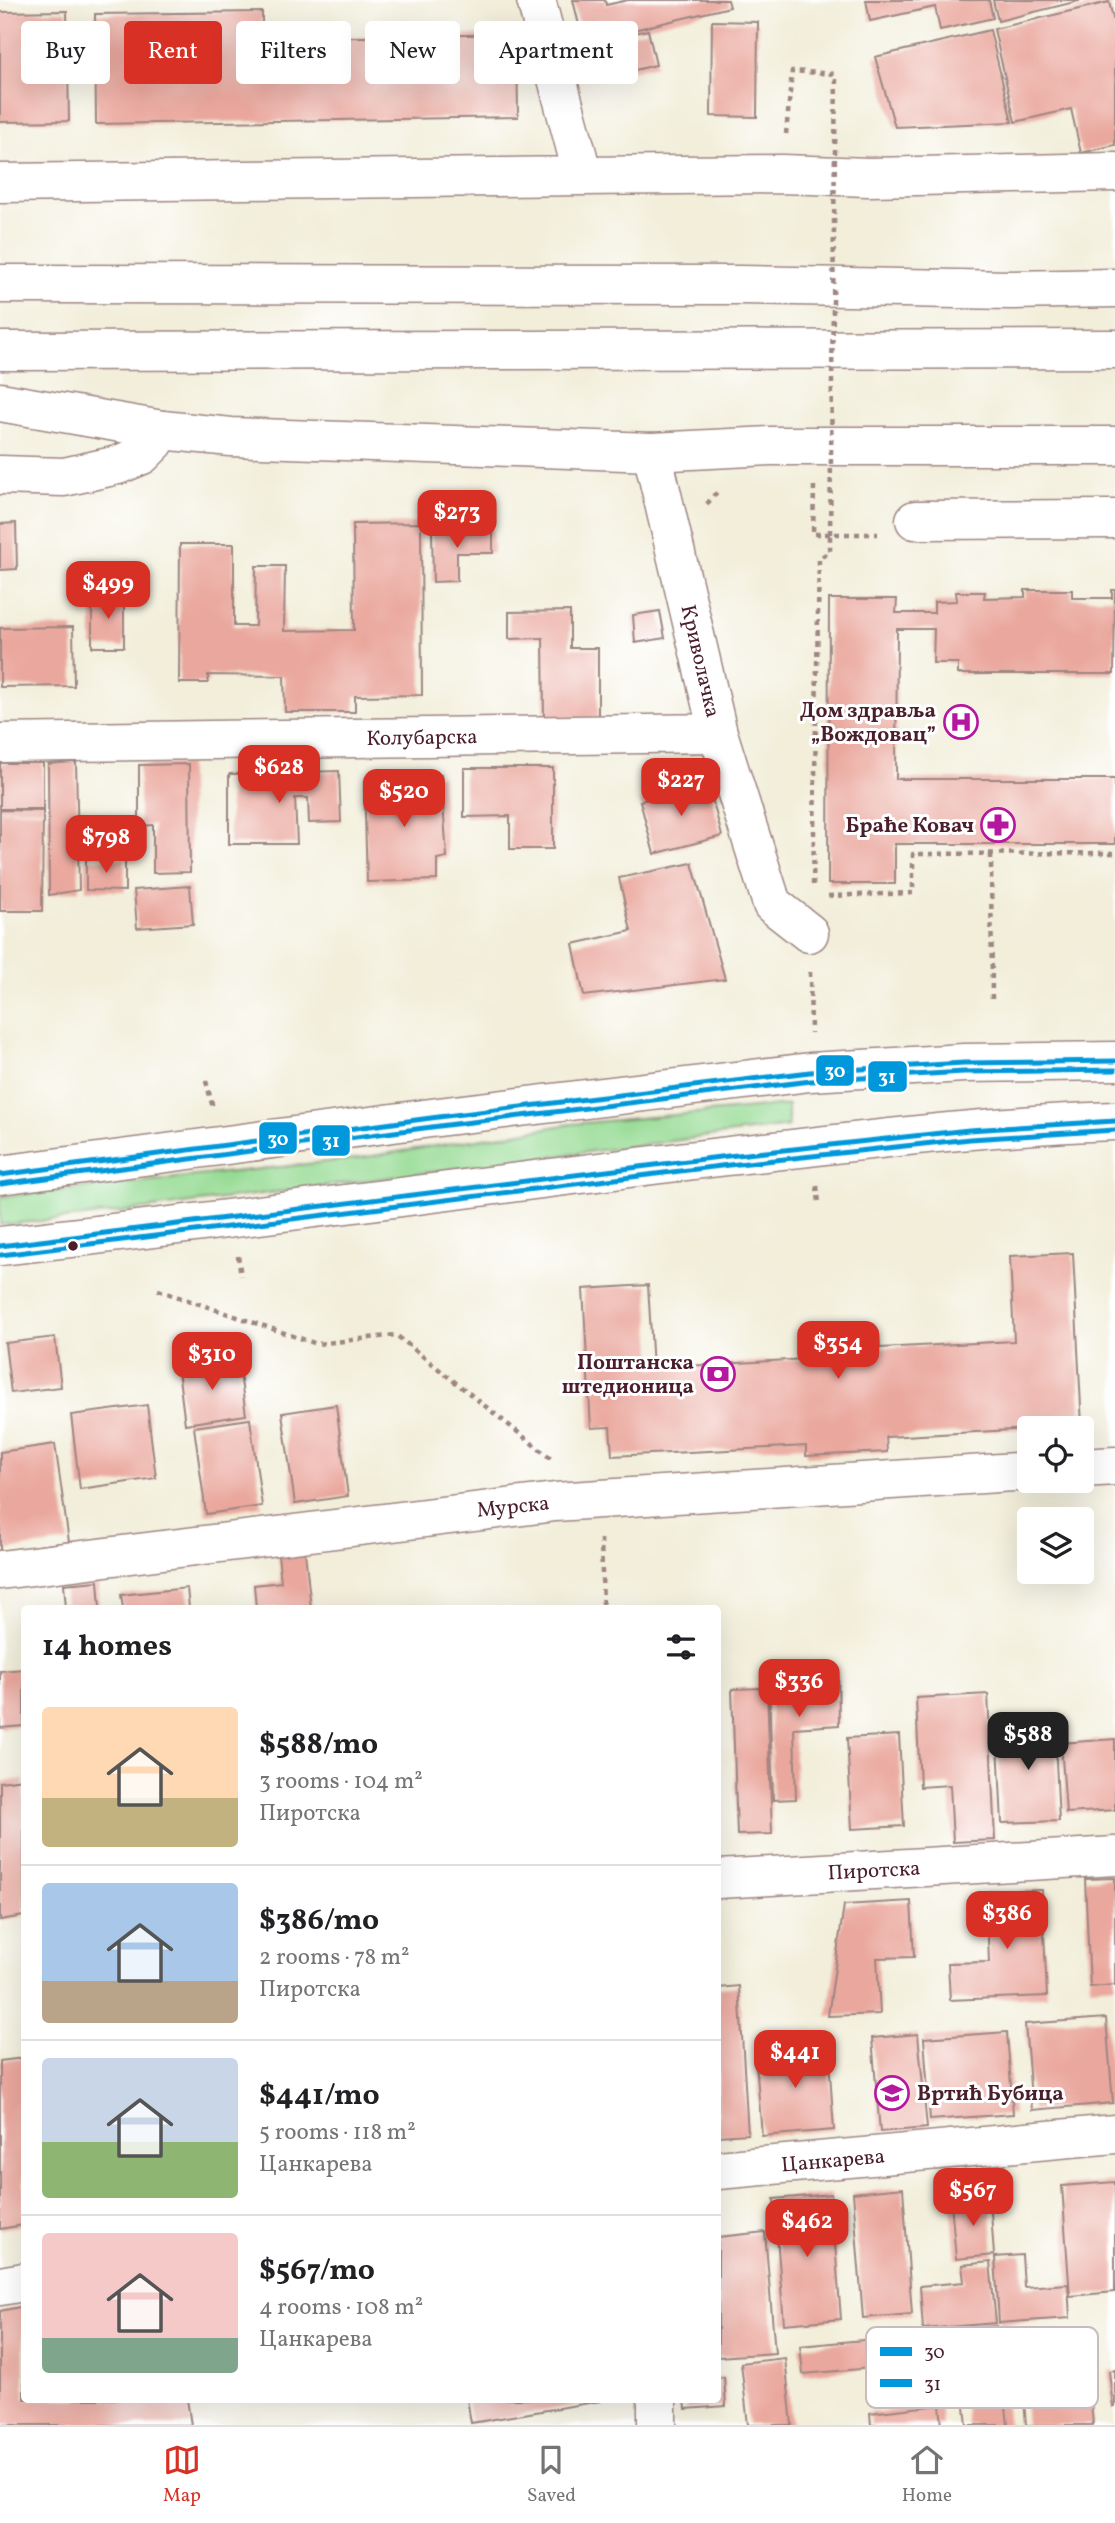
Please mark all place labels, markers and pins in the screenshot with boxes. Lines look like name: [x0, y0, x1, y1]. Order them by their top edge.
pin: $273: [416, 490, 498, 550]
pin: $499: [67, 562, 149, 621]
place label: Дом здравља „Вождовац”: [800, 697, 936, 750]
hospital icon: Дом здравља „Вождовац”: [942, 703, 980, 741]
pin: $628: [238, 746, 320, 805]
pin: $227: [640, 758, 722, 818]
pin: $520: [363, 770, 445, 829]
pharmacy icon: Браће Ковач: [979, 806, 1017, 844]
place label: Браће Ковач: [845, 812, 974, 841]
pin: $798: [65, 816, 147, 875]
unlabelled marker: [66, 1239, 80, 1253]
pin: $354: [797, 1322, 879, 1381]
pin: $310: [171, 1332, 253, 1392]
place label: Поштанска штедионица: [562, 1349, 694, 1402]
bank icon: Поштанска штедионица: [699, 1355, 737, 1393]
pin: $336: [758, 1660, 840, 1719]
pin: $588: [987, 1712, 1069, 1772]
pin: $386: [966, 1892, 1048, 1951]
pin: $441: [754, 2030, 836, 2090]
school or university icon: Вртић Бубица: [873, 2074, 911, 2112]
place label: Вртић Бубица: [917, 2080, 1064, 2109]
pin: $567: [932, 2168, 1014, 2228]
pin: $462: [766, 2200, 848, 2259]

